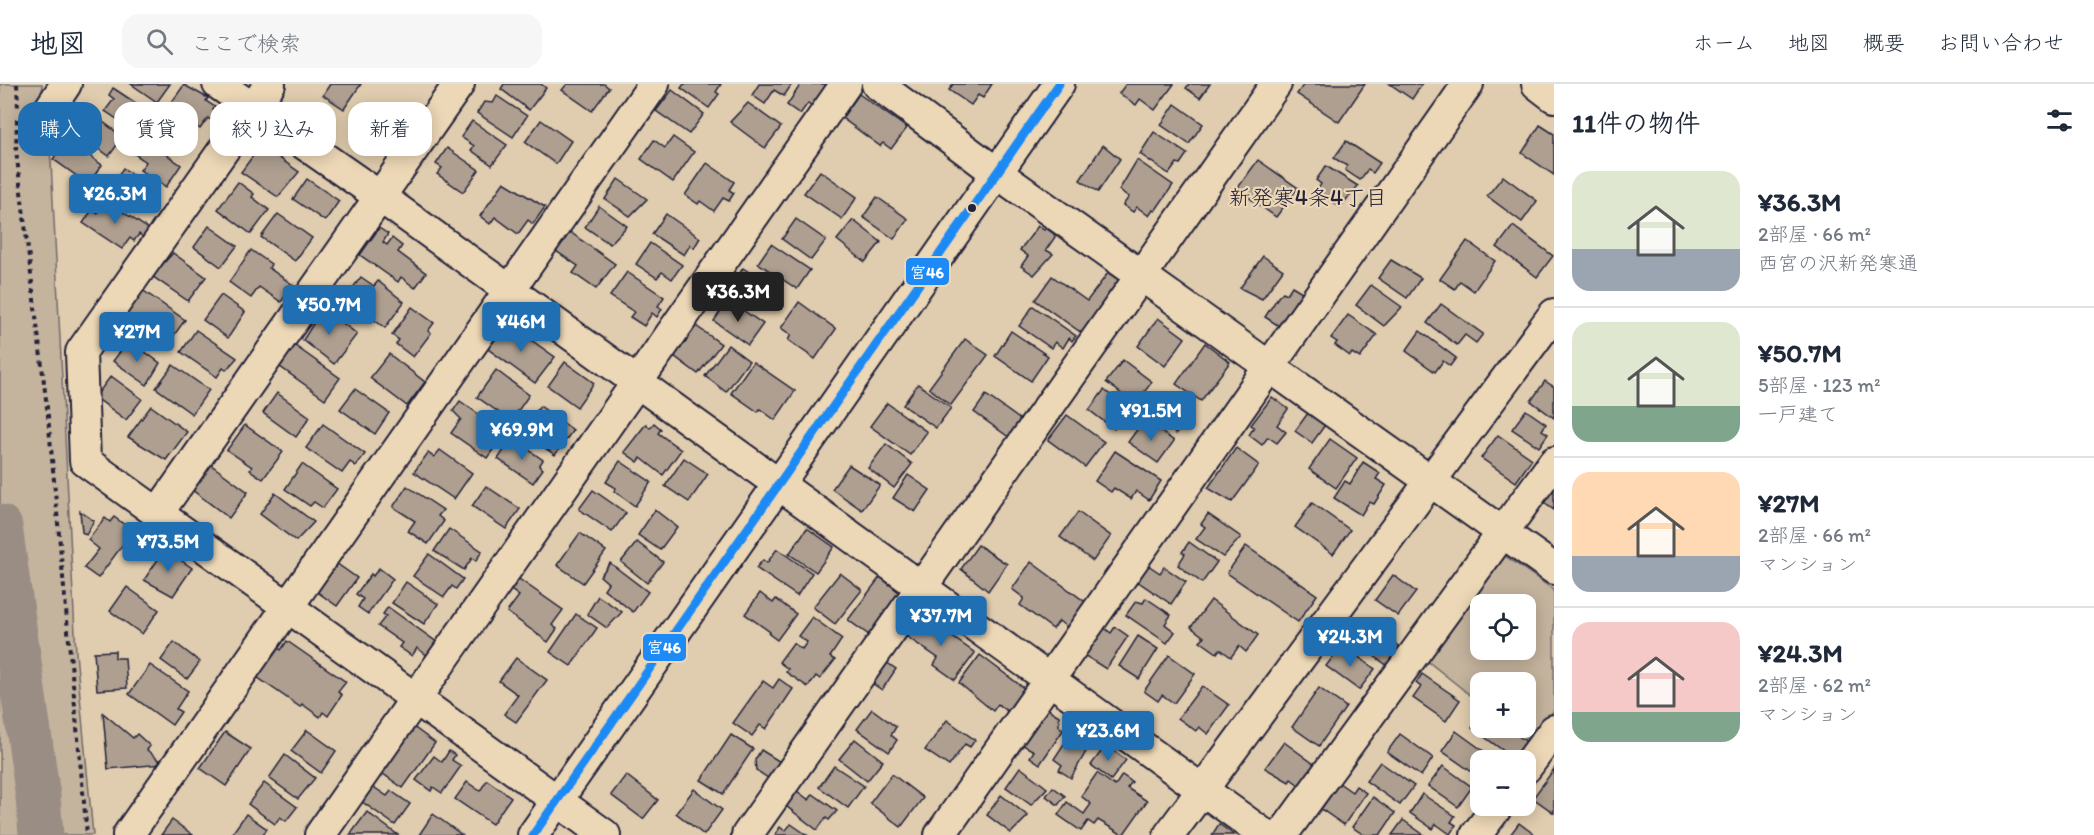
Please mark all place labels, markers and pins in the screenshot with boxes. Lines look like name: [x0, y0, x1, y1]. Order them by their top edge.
pin: ¥26.3M: [66, 174, 164, 225]
unlabelled marker: [966, 202, 978, 214]
pin: ¥36.3M: [689, 272, 787, 323]
pin: ¥50.7M: [280, 285, 378, 336]
pin: ¥46M: [485, 302, 557, 353]
pin: ¥27M: [101, 312, 173, 363]
pin: ¥91.5M: [1102, 391, 1200, 442]
pin: ¥69.9M: [473, 410, 571, 461]
pin: ¥73.5M: [119, 522, 217, 573]
pin: ¥37.7M: [892, 596, 990, 647]
pin: ¥24.3M: [1301, 617, 1399, 668]
pin: ¥23.6M: [1059, 711, 1157, 762]

